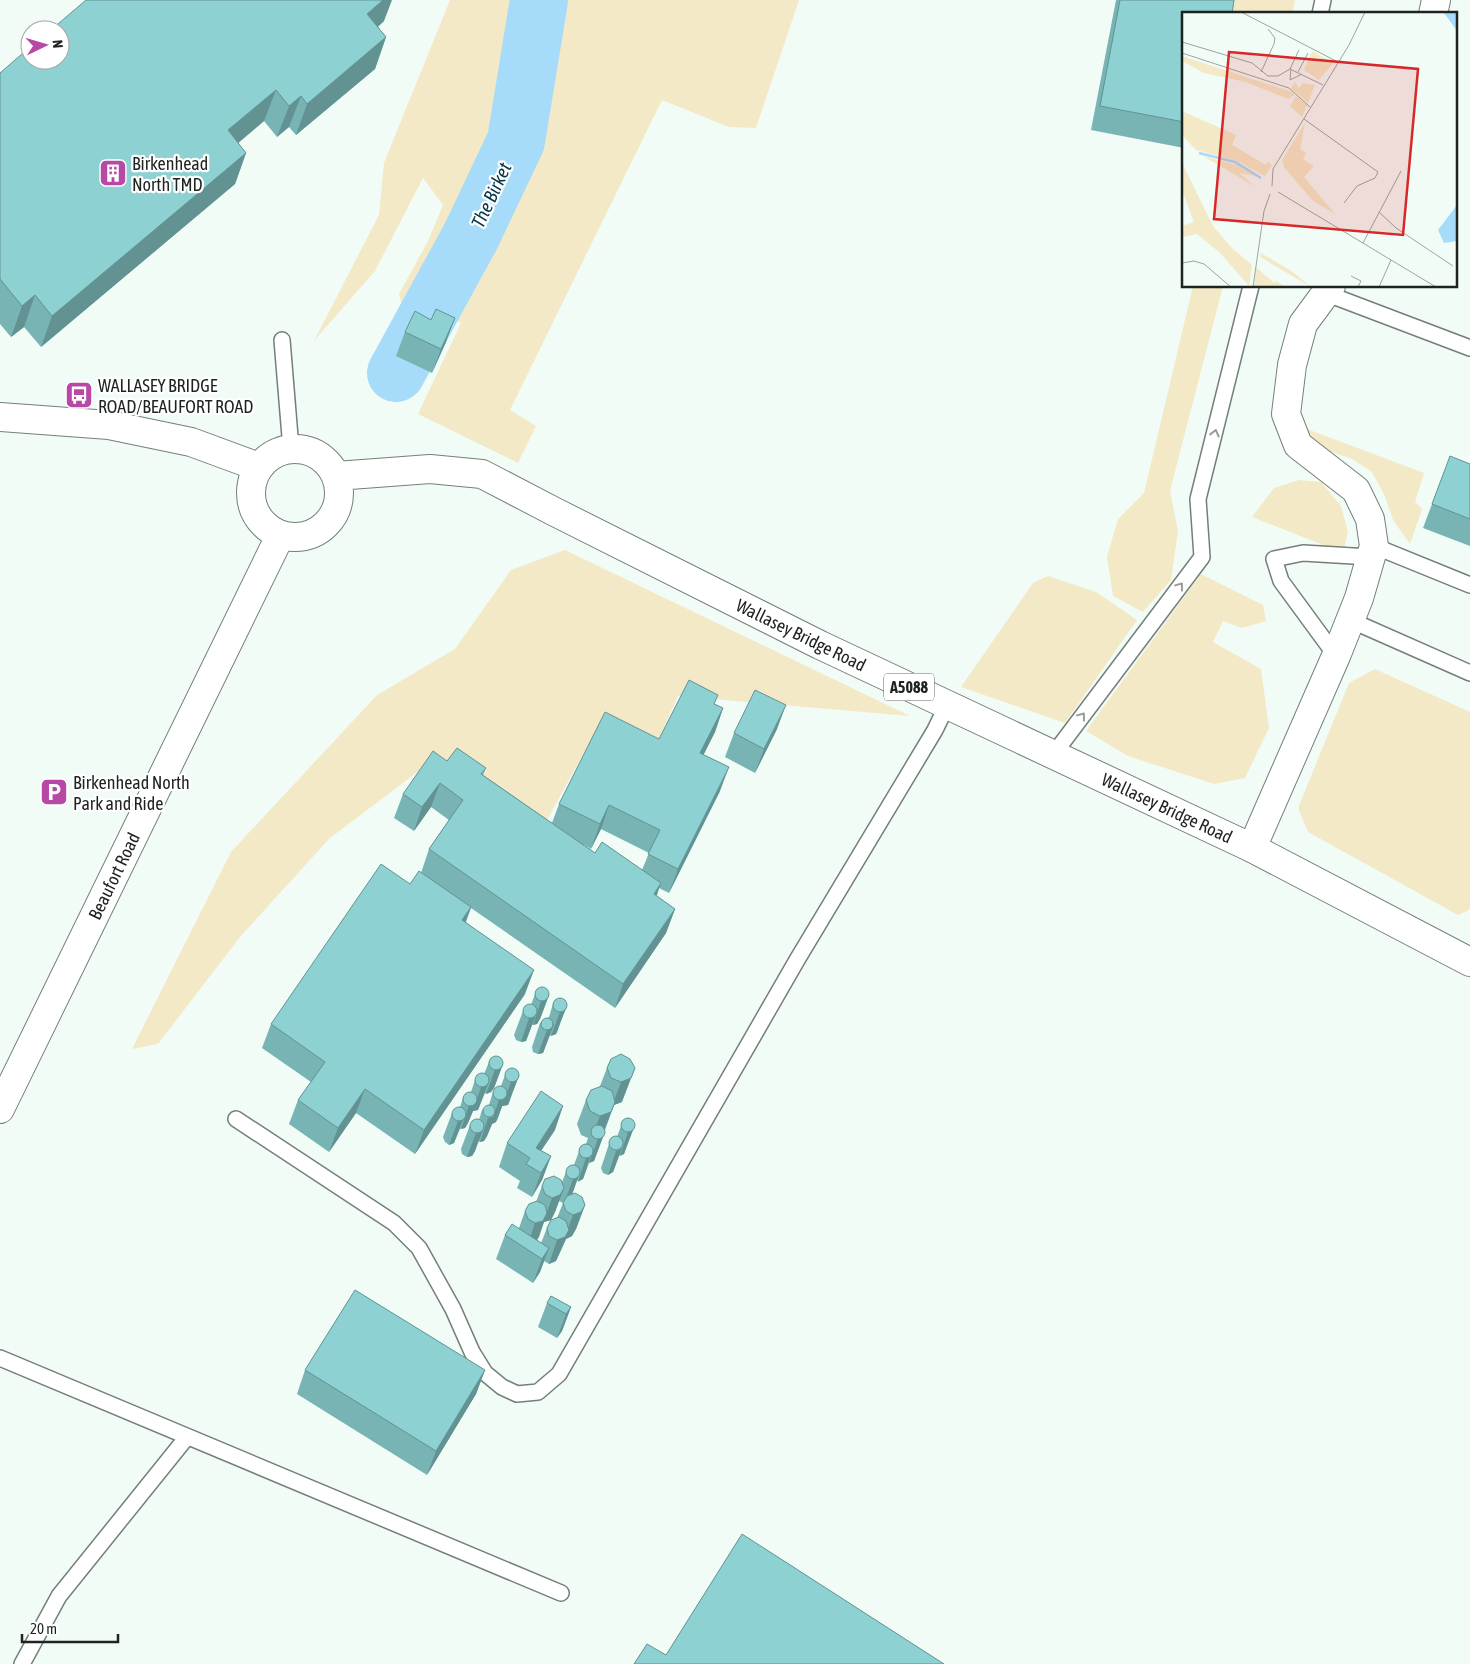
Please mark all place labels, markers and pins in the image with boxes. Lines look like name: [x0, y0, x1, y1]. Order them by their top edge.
place label: Birkenhead North TMD: [132, 153, 208, 195]
building icon: Birkenhead North TMD: [98, 158, 128, 188]
place label: WALLASEY BRIDGE ROAD/BEAUFORT ROAD: [98, 375, 253, 417]
bus stop icon: WALLASEY BRIDGE ROAD/BEAUFORT ROAD: [64, 380, 94, 410]
place label: Birkenhead North Park and Ride: [73, 772, 190, 814]
parking icon: Birkenhead North Park and Ride: [39, 777, 69, 807]

